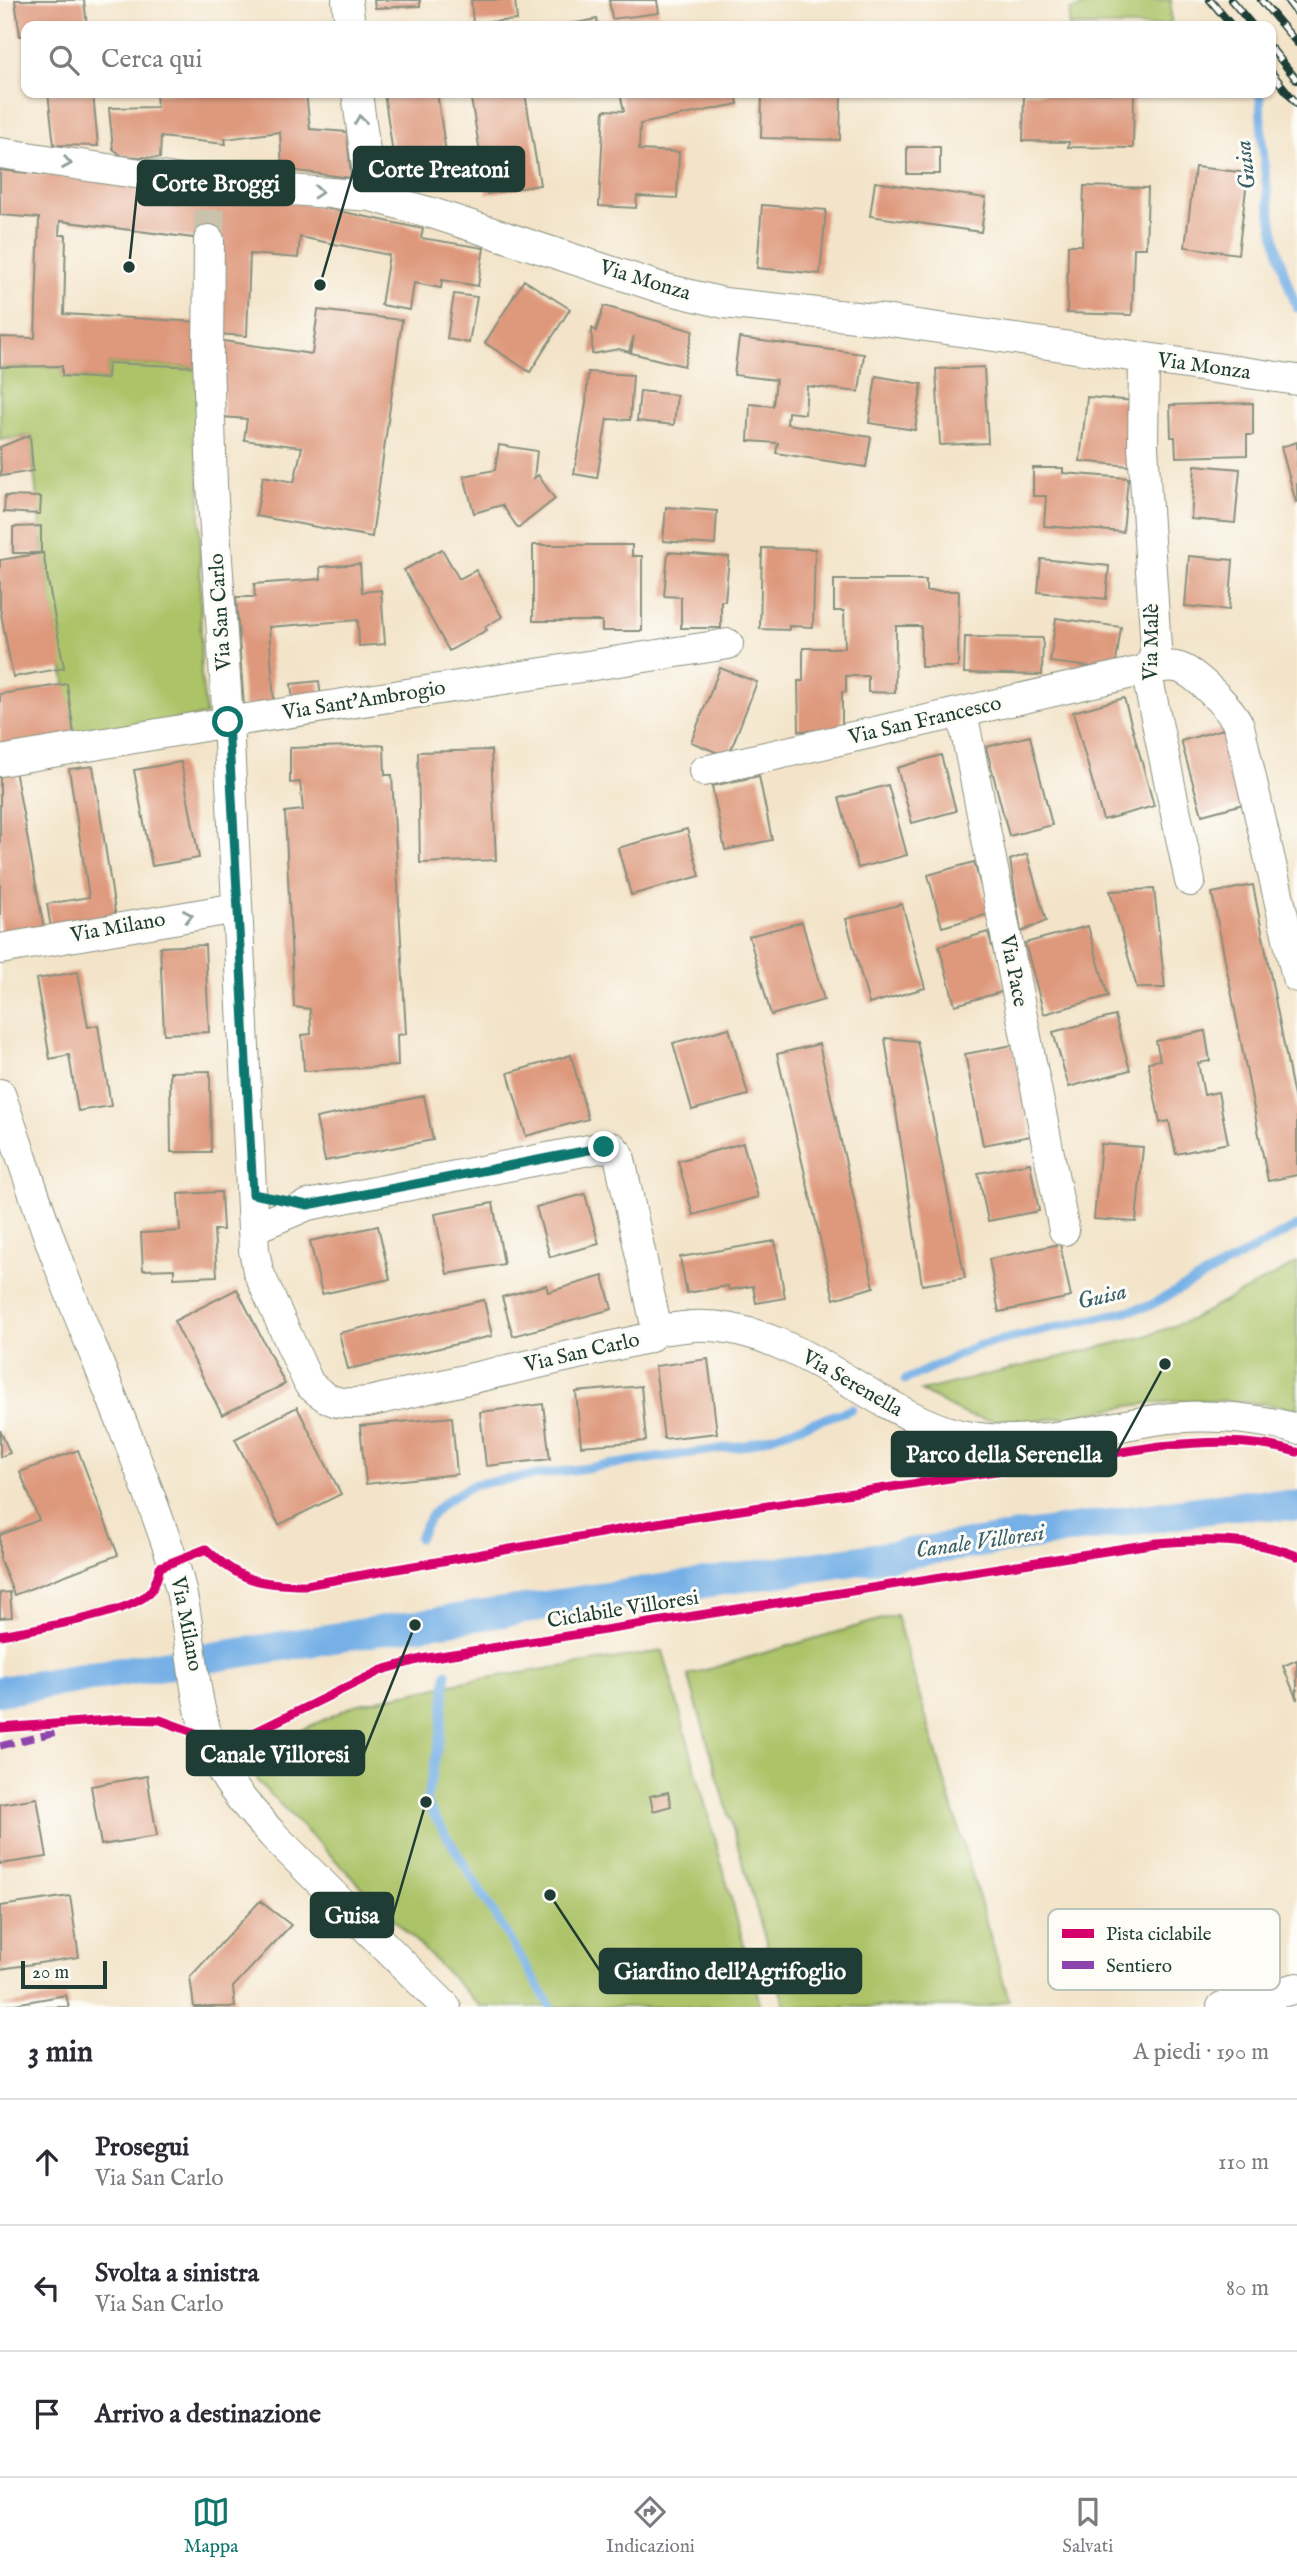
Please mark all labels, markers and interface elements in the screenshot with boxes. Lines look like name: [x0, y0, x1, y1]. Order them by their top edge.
search box: [21, 21, 1276, 98]
icon: search: [45, 41, 83, 79]
text: Cerca qui: [101, 43, 202, 76]
one-way arrow: [353, 114, 368, 126]
water label: Guisa: [1229, 139, 1263, 191]
callout: Corte Preatoni: [354, 147, 524, 191]
one-way arrow: [62, 155, 73, 170]
text: Corte Preatoni: [368, 156, 510, 185]
callout: Corte Broggi: [138, 161, 294, 205]
text: Corte Broggi: [152, 170, 280, 199]
one-way arrow: [312, 184, 323, 199]
street label: Via Monza: [595, 254, 695, 308]
street label: Via Monza: [1155, 347, 1253, 387]
street label: Via San Carlo: [203, 553, 239, 672]
street label: Via Malè: [1138, 603, 1166, 682]
street label: Via Sant'Ambrogio: [279, 675, 448, 727]
street label: Via San Francesco: [845, 690, 1004, 752]
route start: [212, 706, 243, 737]
street label: Via Milano: [68, 906, 167, 950]
one-way arrow: [182, 909, 194, 924]
street label: Via Pace: [993, 932, 1033, 1010]
route end: [588, 1131, 619, 1162]
water label: Guisa: [1074, 1277, 1130, 1317]
street label: Via San Carlo: [521, 1327, 642, 1380]
street label: Via Serenella: [796, 1344, 908, 1424]
callout: Parco della Serenella: [892, 1432, 1116, 1476]
text: Parco della Serenella: [906, 1441, 1103, 1470]
water label: Canale Villoresi: [914, 1518, 1048, 1565]
street label: Via Milano: [163, 1573, 208, 1674]
street label: Ciclabile Villoresi: [545, 1585, 701, 1635]
callout: Canale Villoresi: [187, 1731, 364, 1775]
text: Canale Villoresi: [200, 1741, 350, 1770]
callout: Guisa: [311, 1893, 393, 1937]
text: Guisa: [325, 1902, 380, 1931]
legend: [1048, 1909, 1280, 1990]
text: Pista ciclabile: [1106, 1923, 1212, 1947]
callout: Giardino dell'Agrifoglio: [600, 1949, 861, 1993]
text: Sentiero: [1106, 1955, 1172, 1979]
scale bar: [21, 1958, 107, 1990]
text: Giardino dell'Agrifoglio: [614, 1958, 847, 1987]
text: 20 m: [32, 1961, 69, 1985]
text: 3 min: [28, 2034, 93, 2072]
text: A piedi · 190 m: [1133, 2038, 1269, 2067]
text: Prosegui: [95, 2131, 189, 2164]
icon: ahead: [28, 2143, 66, 2181]
text: 110 m: [1218, 2148, 1269, 2177]
text: Via San Carlo: [95, 2164, 224, 2193]
text: Svolta a sinistra: [95, 2257, 259, 2290]
icon: left: [28, 2269, 66, 2307]
text: 80 m: [1226, 2274, 1269, 2303]
text: Via San Carlo: [95, 2290, 224, 2319]
icon: arrive: [28, 2395, 66, 2433]
text: Arrivo a destinazione: [95, 2398, 321, 2431]
tab: Mappa: [184, 2493, 239, 2559]
tab: Indicazioni: [606, 2493, 695, 2559]
tab: Salvati: [1062, 2493, 1113, 2559]

